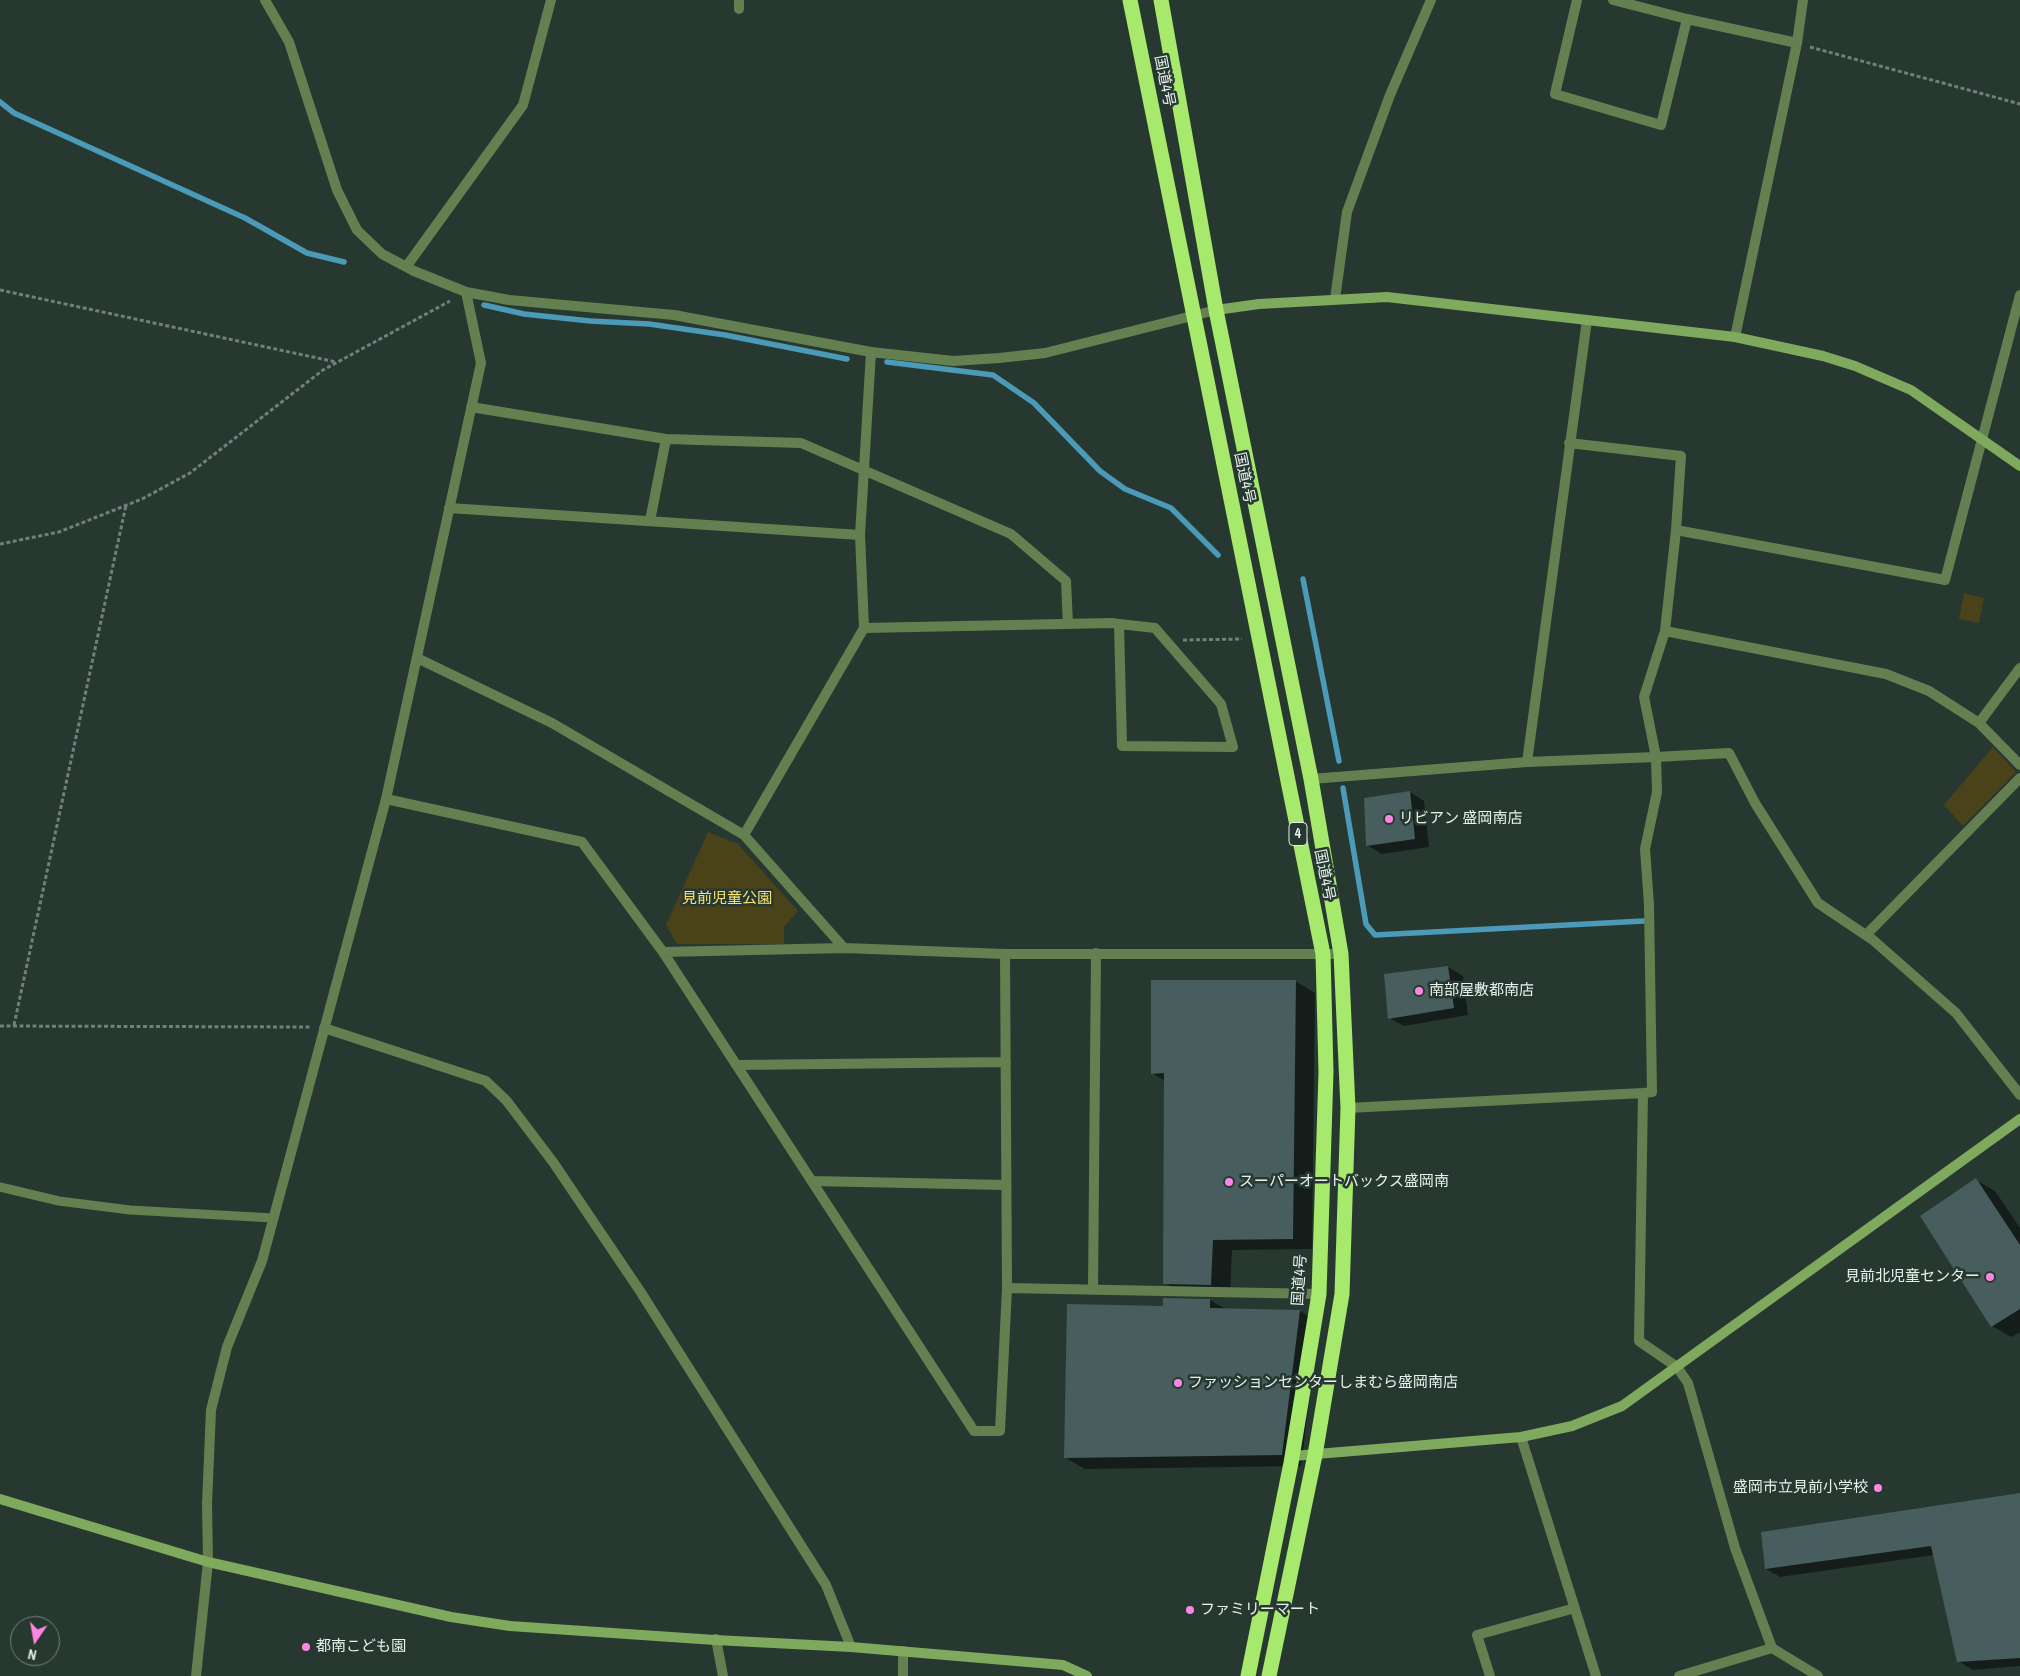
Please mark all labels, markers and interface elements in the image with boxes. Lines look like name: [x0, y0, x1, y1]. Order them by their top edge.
street label: 国道4号: [1150, 54, 1178, 108]
street label: 国道4号: [1230, 451, 1258, 505]
place label: リビアン 盛岡南店: [1399, 810, 1522, 828]
marker: リビアン 盛岡南店: [1383, 813, 1395, 825]
road number: 4: [1289, 822, 1307, 846]
street label: 国道4号: [1310, 848, 1338, 902]
park label: 見前児童公園: [682, 890, 772, 908]
place label: 南部屋敷都南店: [1429, 982, 1534, 1000]
marker: 南部屋敷都南店: [1413, 985, 1425, 997]
place label: スーパーオートバックス盛岡南: [1239, 1173, 1449, 1191]
marker: スーパーオートバックス盛岡南: [1223, 1176, 1235, 1188]
street label: 国道4号: [1289, 1254, 1311, 1306]
place label: 見前北児童センター: [1845, 1268, 1980, 1286]
marker: 見前北児童センター: [1984, 1271, 1996, 1283]
place label: ファッションセンターしまむら盛岡南店: [1188, 1374, 1458, 1392]
marker: ファッションセンターしまむら盛岡南店: [1172, 1377, 1184, 1389]
place label: 盛岡市立見前小学校: [1733, 1479, 1868, 1497]
marker: 盛岡市立見前小学校: [1872, 1482, 1884, 1494]
place label: ファミリーマート: [1200, 1601, 1320, 1619]
marker: ファミリーマート: [1184, 1604, 1196, 1616]
north arrow: [10, 1616, 60, 1666]
place label: 都南こども園: [316, 1638, 406, 1656]
marker: 都南こども園: [300, 1641, 312, 1653]
text: N: [26, 1645, 38, 1664]

